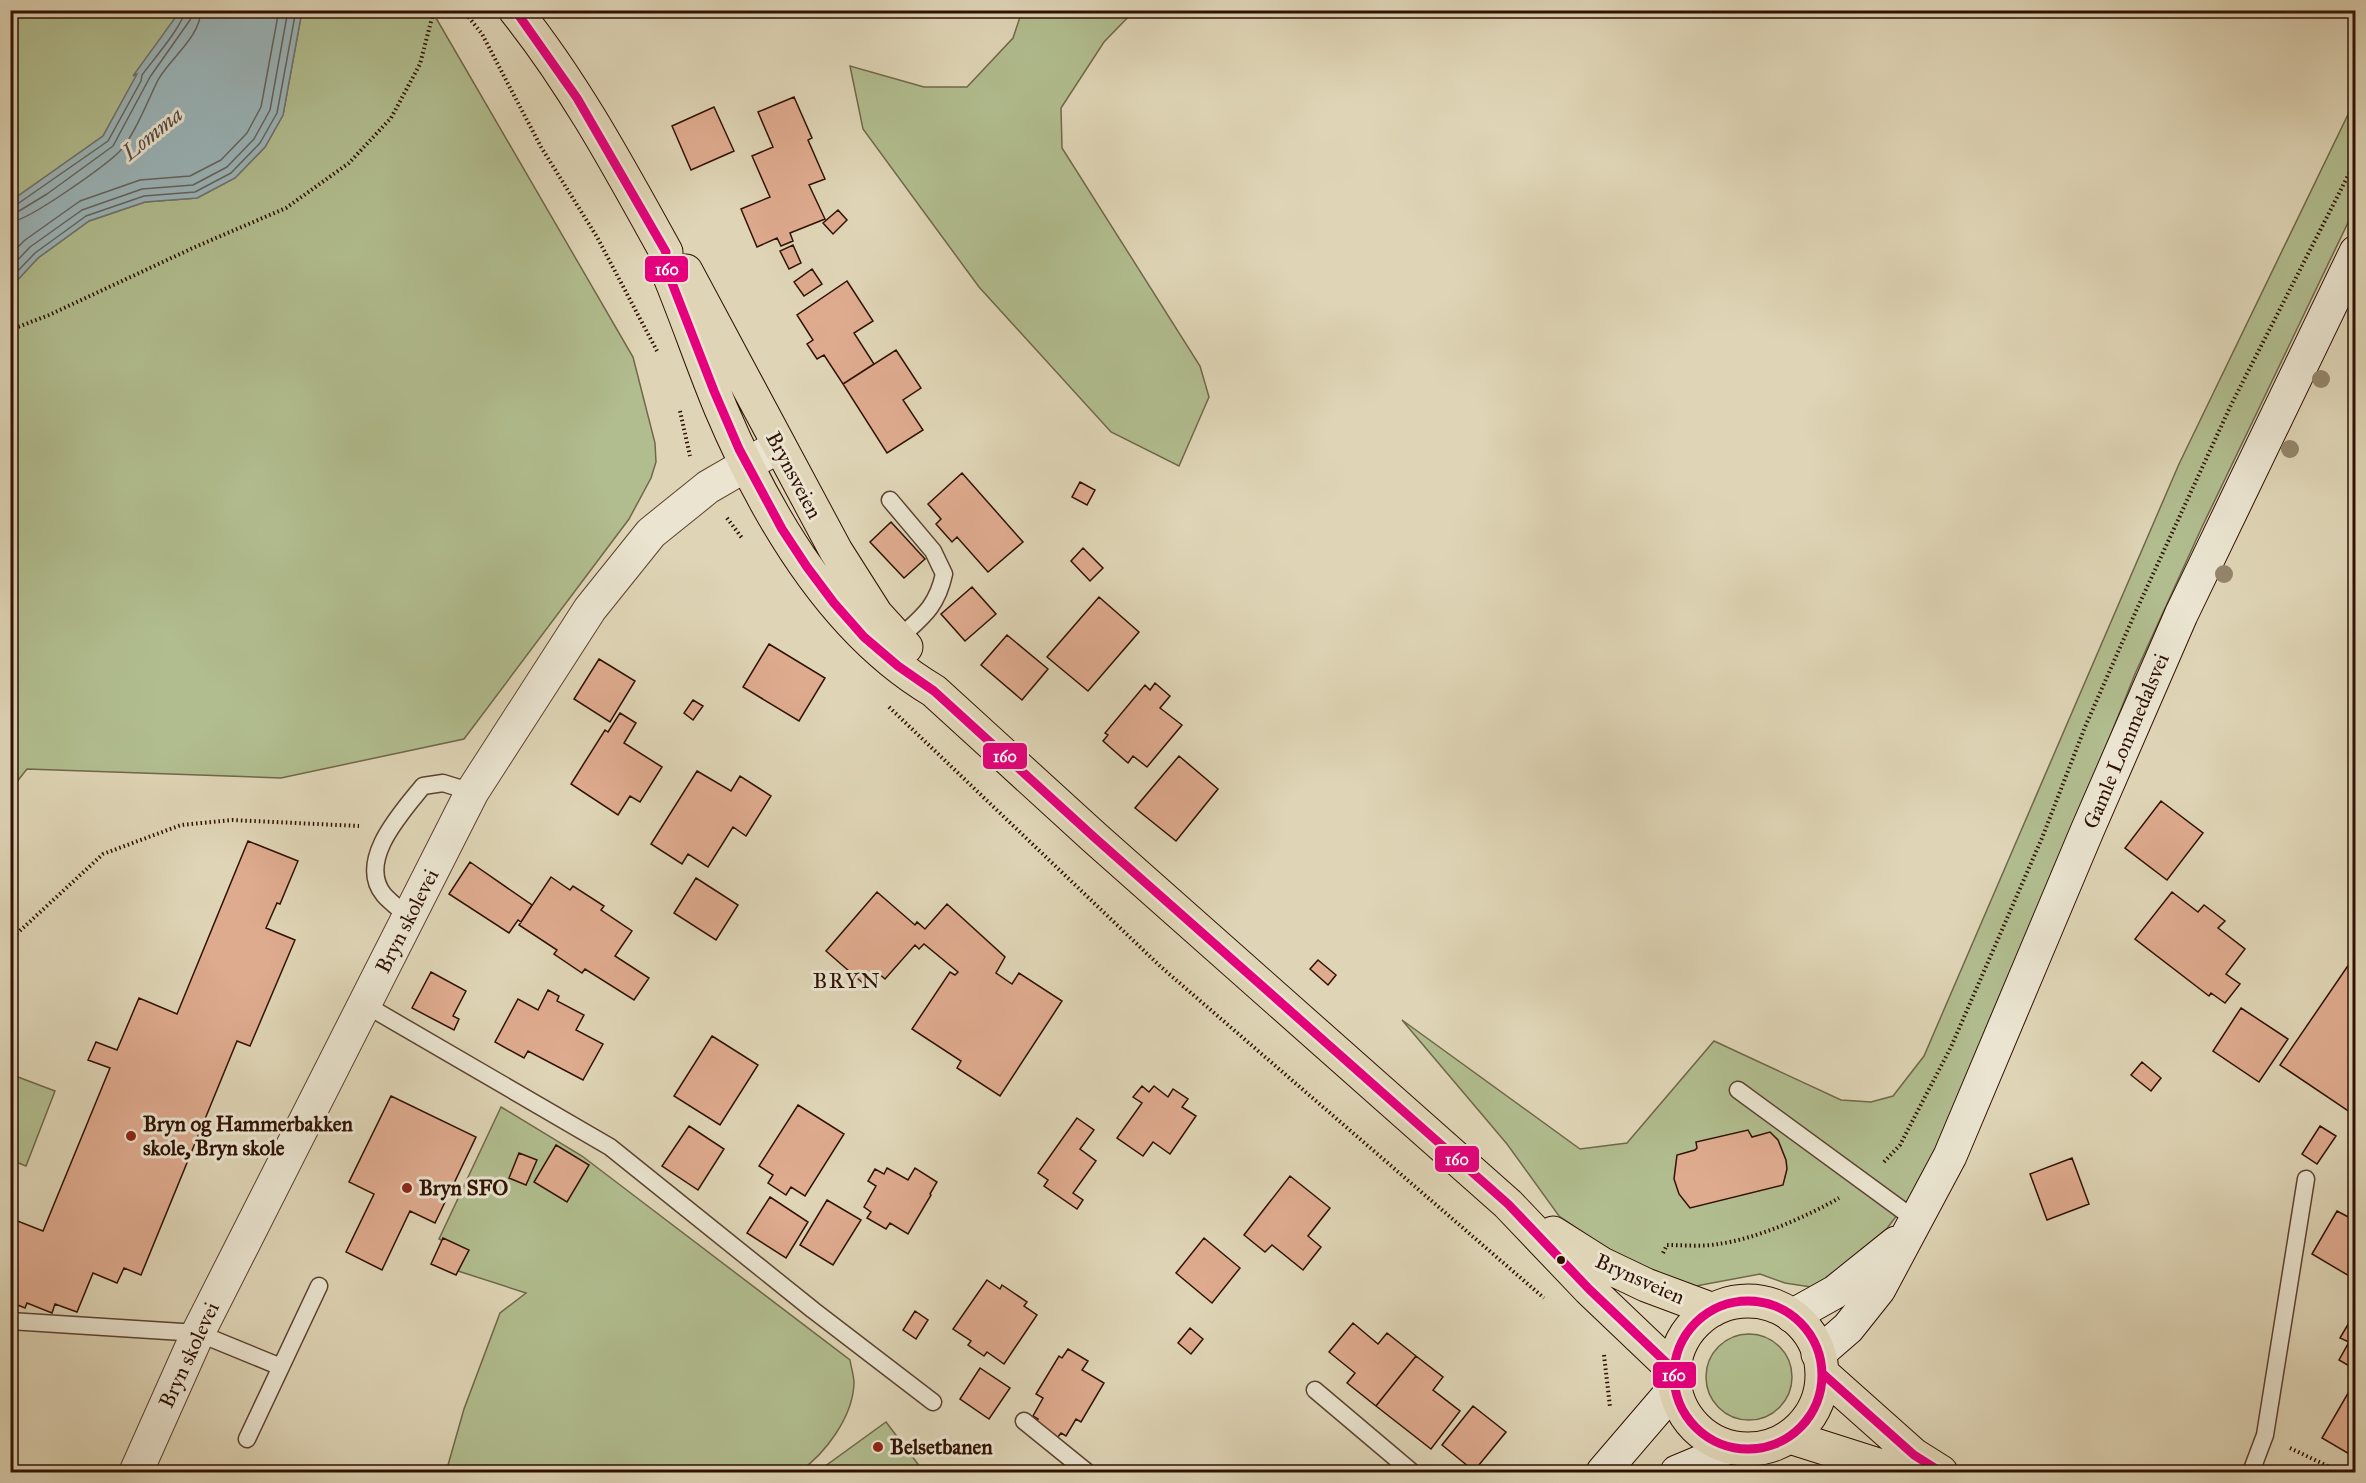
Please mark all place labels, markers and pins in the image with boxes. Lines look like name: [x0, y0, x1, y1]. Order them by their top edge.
place label: Bryn og Hammerbakken skole, Bryn skole: [143, 1111, 353, 1161]
marker: Bryn og Hammerbakken skole, Bryn skole: [124, 1129, 138, 1143]
place label: Bryn SFO: [419, 1175, 508, 1201]
marker: Bryn SFO: [400, 1181, 414, 1195]
unlabelled marker: [1555, 1254, 1567, 1266]
place label: Belsetbanen: [890, 1434, 993, 1460]
marker: Belsetbanen: [871, 1440, 885, 1454]

